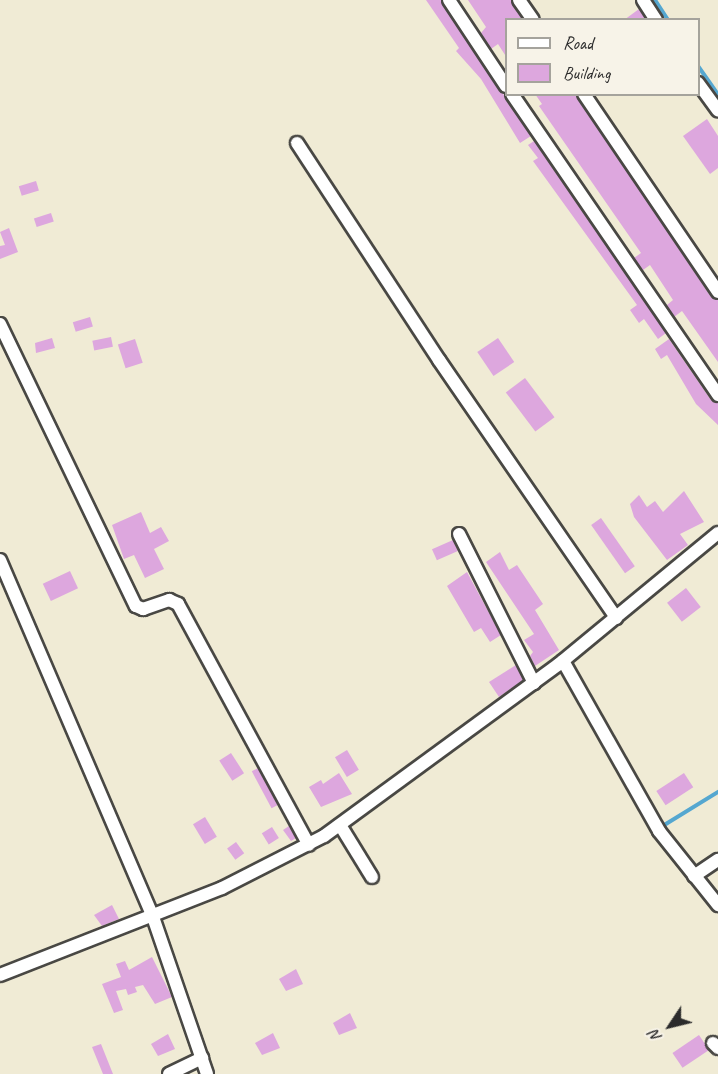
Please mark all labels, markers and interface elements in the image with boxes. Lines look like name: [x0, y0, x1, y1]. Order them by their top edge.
legend: [505, 18, 700, 96]
text: Road: [563, 32, 593, 54]
text: Building: [563, 62, 610, 84]
north arrow: [640, 996, 700, 1056]
text: N: [644, 1027, 666, 1046]

